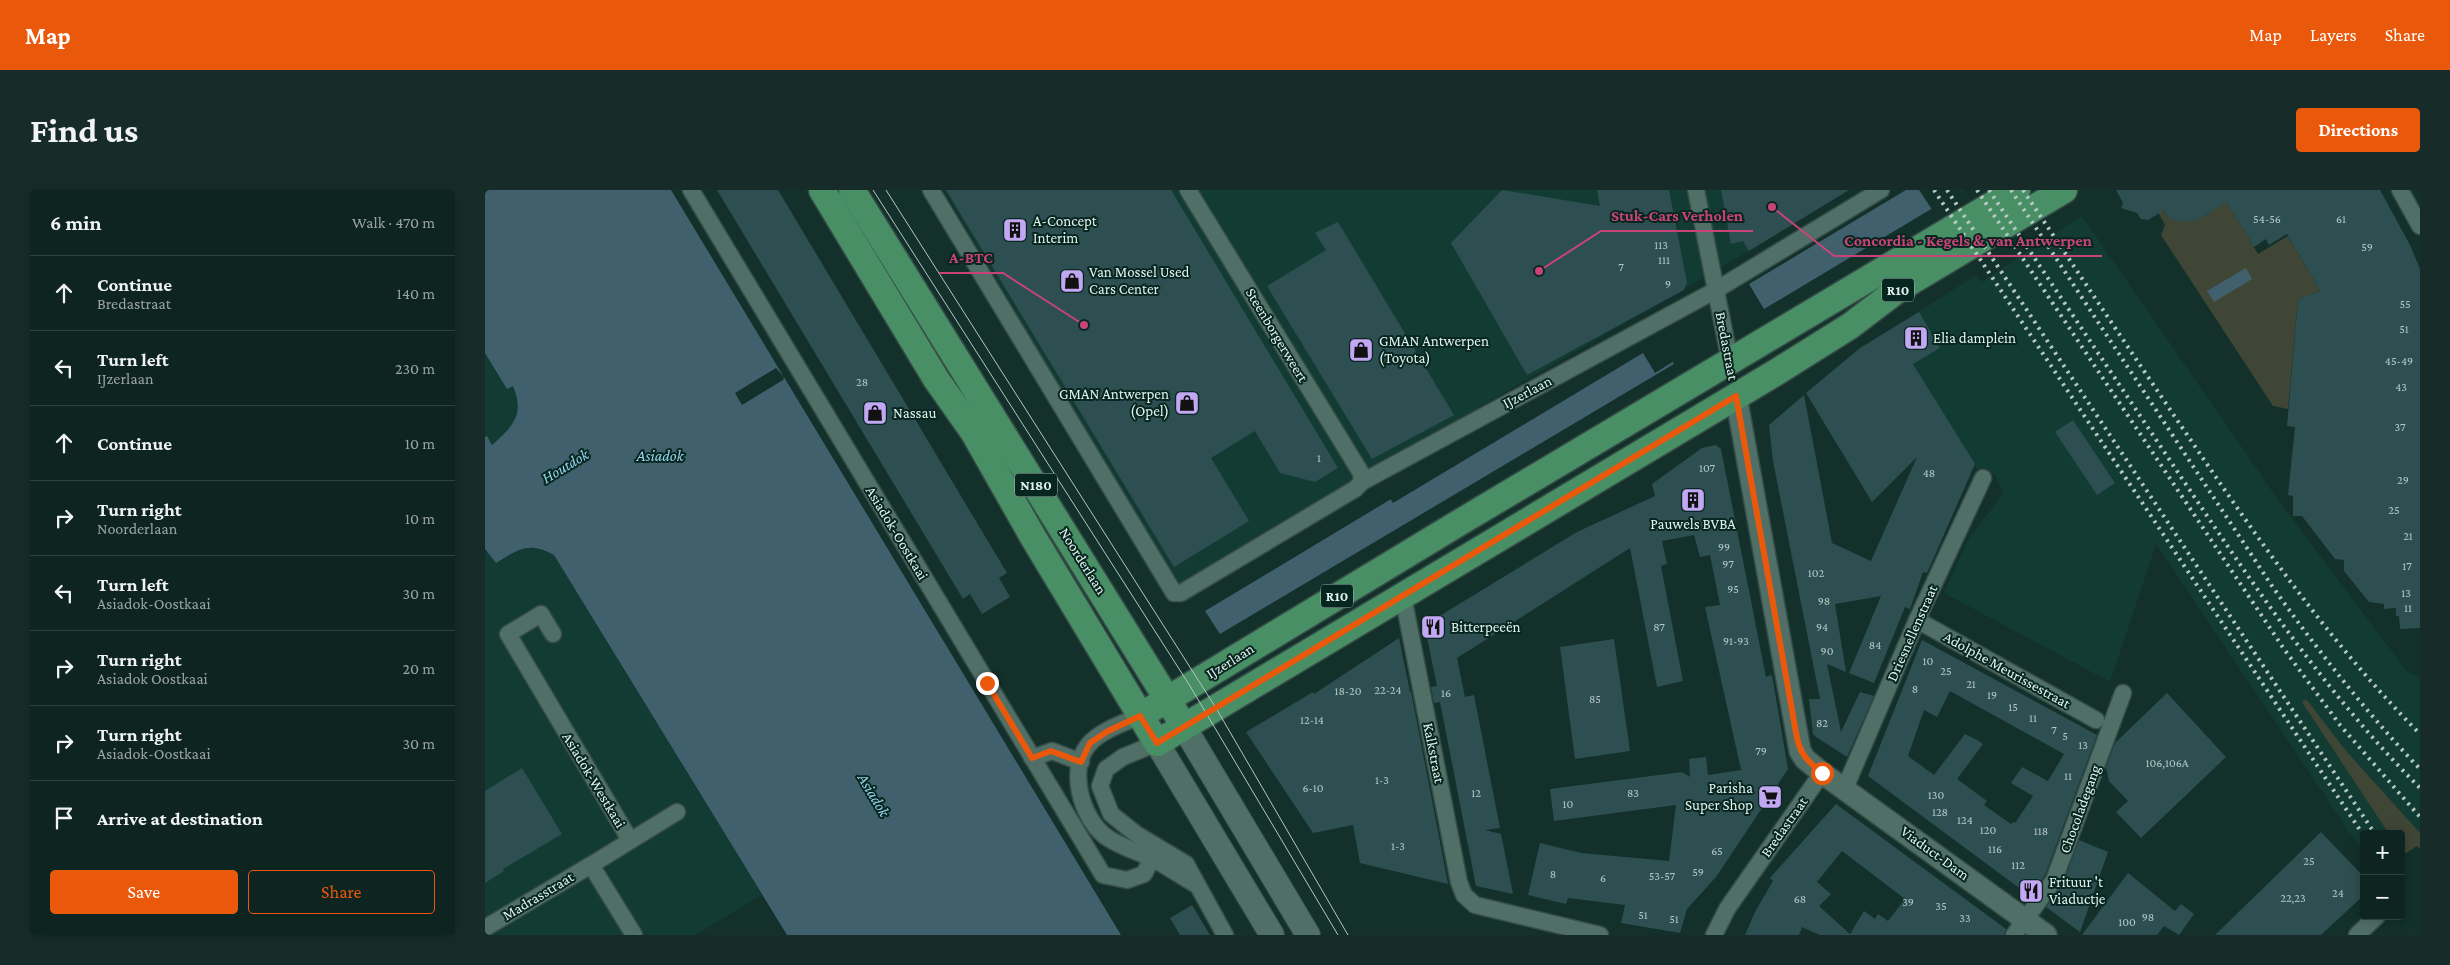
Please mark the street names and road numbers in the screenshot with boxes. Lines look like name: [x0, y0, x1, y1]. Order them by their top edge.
road number: R10: [1882, 278, 1914, 302]
street label: Steenborgerweert: [1242, 285, 1312, 386]
street label: Bredastraat: [1713, 310, 1742, 383]
street label: IJzerlaan: [1500, 372, 1555, 412]
road number: N180: [1015, 474, 1057, 496]
street label: Asiadok-Oostkaai: [863, 483, 931, 583]
street label: Noorderlaan: [1056, 525, 1110, 597]
street label: Driesnellenstraat: [1884, 581, 1941, 684]
road number: R10: [1321, 584, 1353, 608]
street label: Adolphe Meurissestraat: [1940, 628, 2074, 713]
street label: IJzerlaan: [1203, 640, 1257, 683]
street label: Kalkstraat: [1420, 721, 1448, 786]
street label: Asiadok-Westkaai: [559, 729, 629, 831]
street label: Chocoladegang: [2057, 763, 2104, 856]
street label: Bredastraat: [1758, 793, 1811, 860]
street label: Viaduct-Dam: [1898, 823, 1972, 883]
street label: Madrasstraat: [500, 868, 577, 923]

